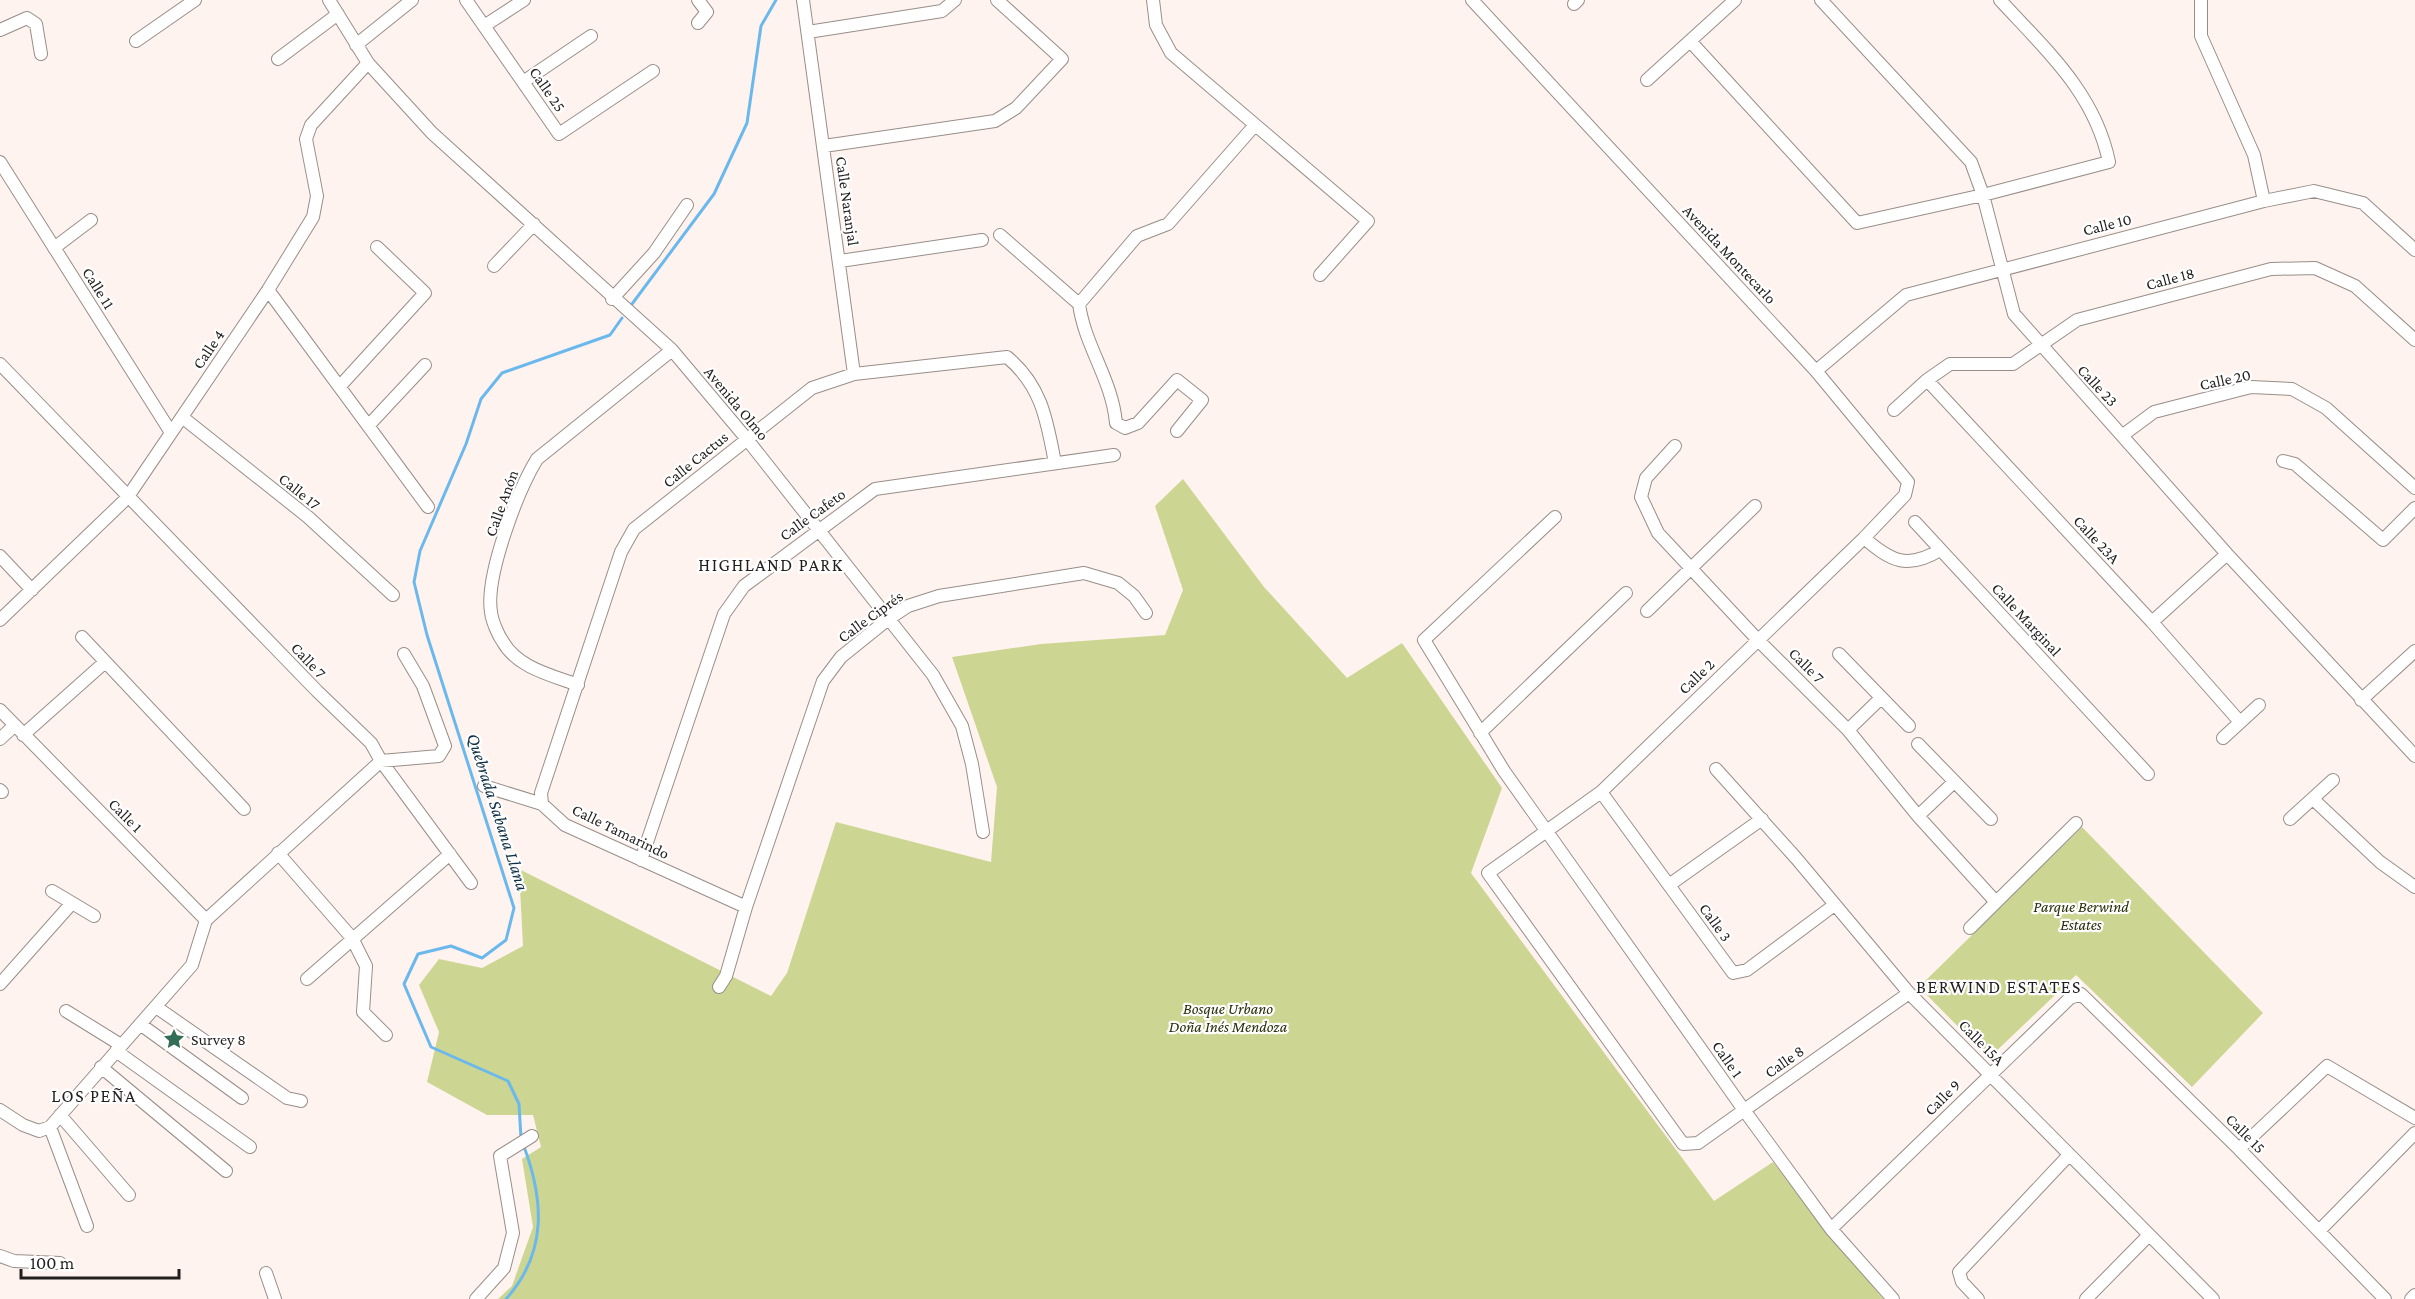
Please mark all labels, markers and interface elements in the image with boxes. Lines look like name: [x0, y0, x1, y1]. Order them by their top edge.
street label: Calle 25: [526, 64, 569, 115]
street label: Calle Naranjal: [832, 155, 862, 247]
street label: Avenida Montecarlo: [1680, 202, 1780, 307]
street label: Calle 10: [2081, 210, 2133, 239]
street label: Calle 11: [79, 264, 118, 312]
street label: Calle 18: [2144, 264, 2196, 293]
street label: Calle 4: [189, 327, 228, 372]
street label: Calle 23: [2074, 361, 2121, 410]
street label: Avenida Olmo: [701, 363, 772, 443]
street label: Calle 20: [2198, 366, 2252, 393]
street label: Calle Cactus: [659, 428, 731, 491]
street label: Calle Anón: [482, 467, 521, 539]
street label: Calle 17: [276, 470, 324, 513]
street label: Calle Cafeto: [776, 485, 848, 544]
street label: Calle 23A: [2070, 512, 2124, 568]
district label: HIGHLAND PARK: [698, 555, 844, 575]
street label: Calle Marginal: [1988, 579, 2065, 660]
street label: Calle Ciprés: [835, 587, 907, 646]
street label: Calle 7: [288, 639, 330, 682]
street label: Calle 7: [1786, 644, 1828, 687]
street label: Calle 2: [1675, 655, 1718, 697]
water label: Quebrada Sabana Llana: [463, 731, 533, 894]
street label: Calle 1: [105, 795, 146, 836]
street label: Calle Tamarindo: [569, 801, 672, 862]
park label: Parque Berwind Estates: [2033, 898, 2129, 933]
street label: Calle 3: [1696, 900, 1735, 945]
district label: BERWIND ESTATES: [1916, 977, 2082, 997]
park label: Bosque Urbano Doña Inés Mendoza: [1169, 1000, 1288, 1035]
street label: Calle 15A: [1956, 1016, 2008, 1069]
place icon: Survey 8: [162, 1027, 186, 1051]
place label: Survey 8: [191, 1031, 246, 1049]
street label: Calle 1: [1709, 1038, 1746, 1081]
street label: Calle 8: [1761, 1042, 1807, 1081]
street label: Calle 9: [1921, 1076, 1964, 1119]
district label: LOS PEÑA: [51, 1086, 137, 1106]
street label: Calle 15: [2223, 1110, 2269, 1156]
scale bar: [21, 1242, 178, 1280]
text: 100 m: [30, 1253, 75, 1273]

